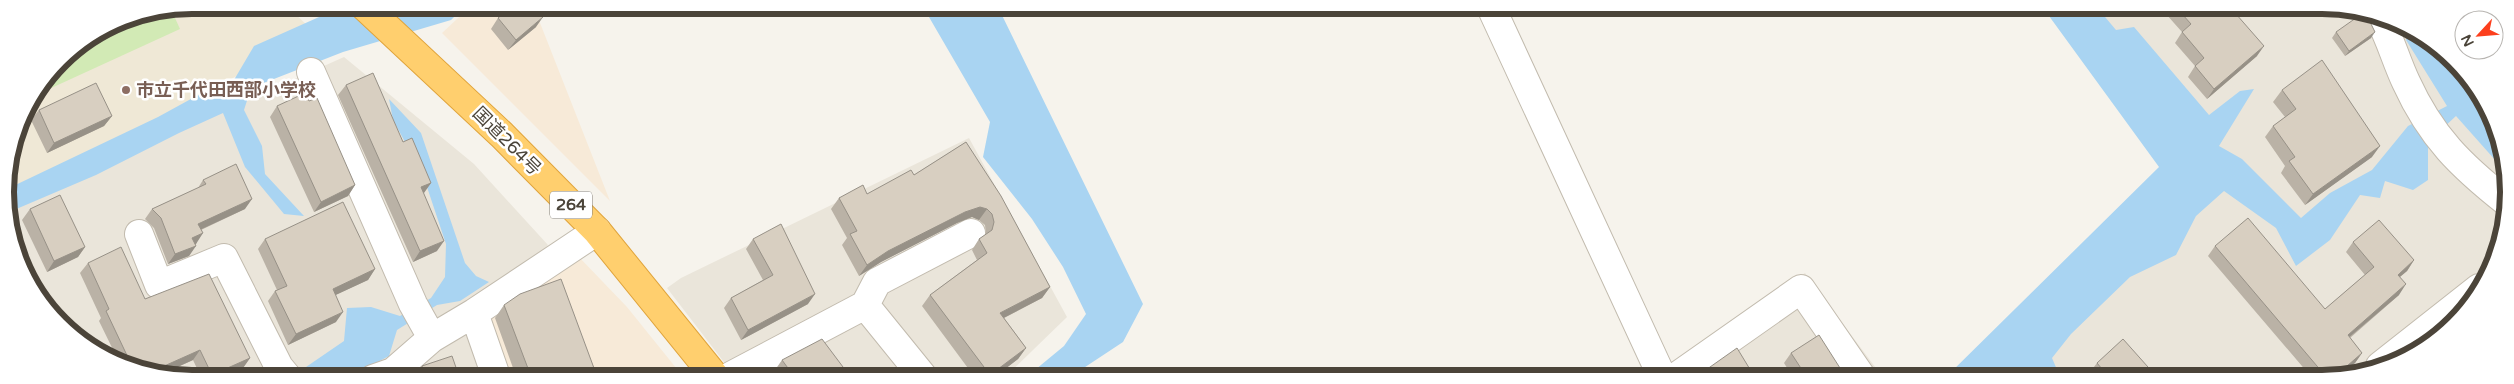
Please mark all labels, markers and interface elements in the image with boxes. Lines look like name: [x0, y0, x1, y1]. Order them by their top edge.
north arrow: [2454, 10, 2504, 60]
text: N: [2458, 32, 2478, 49]
place label: 市立千代田西部小学校: [136, 79, 316, 101]
marker: 市立千代田西部小学校: [120, 84, 132, 96]
street label: 国道264号: [468, 102, 546, 180]
road number: 264: [550, 192, 592, 218]

